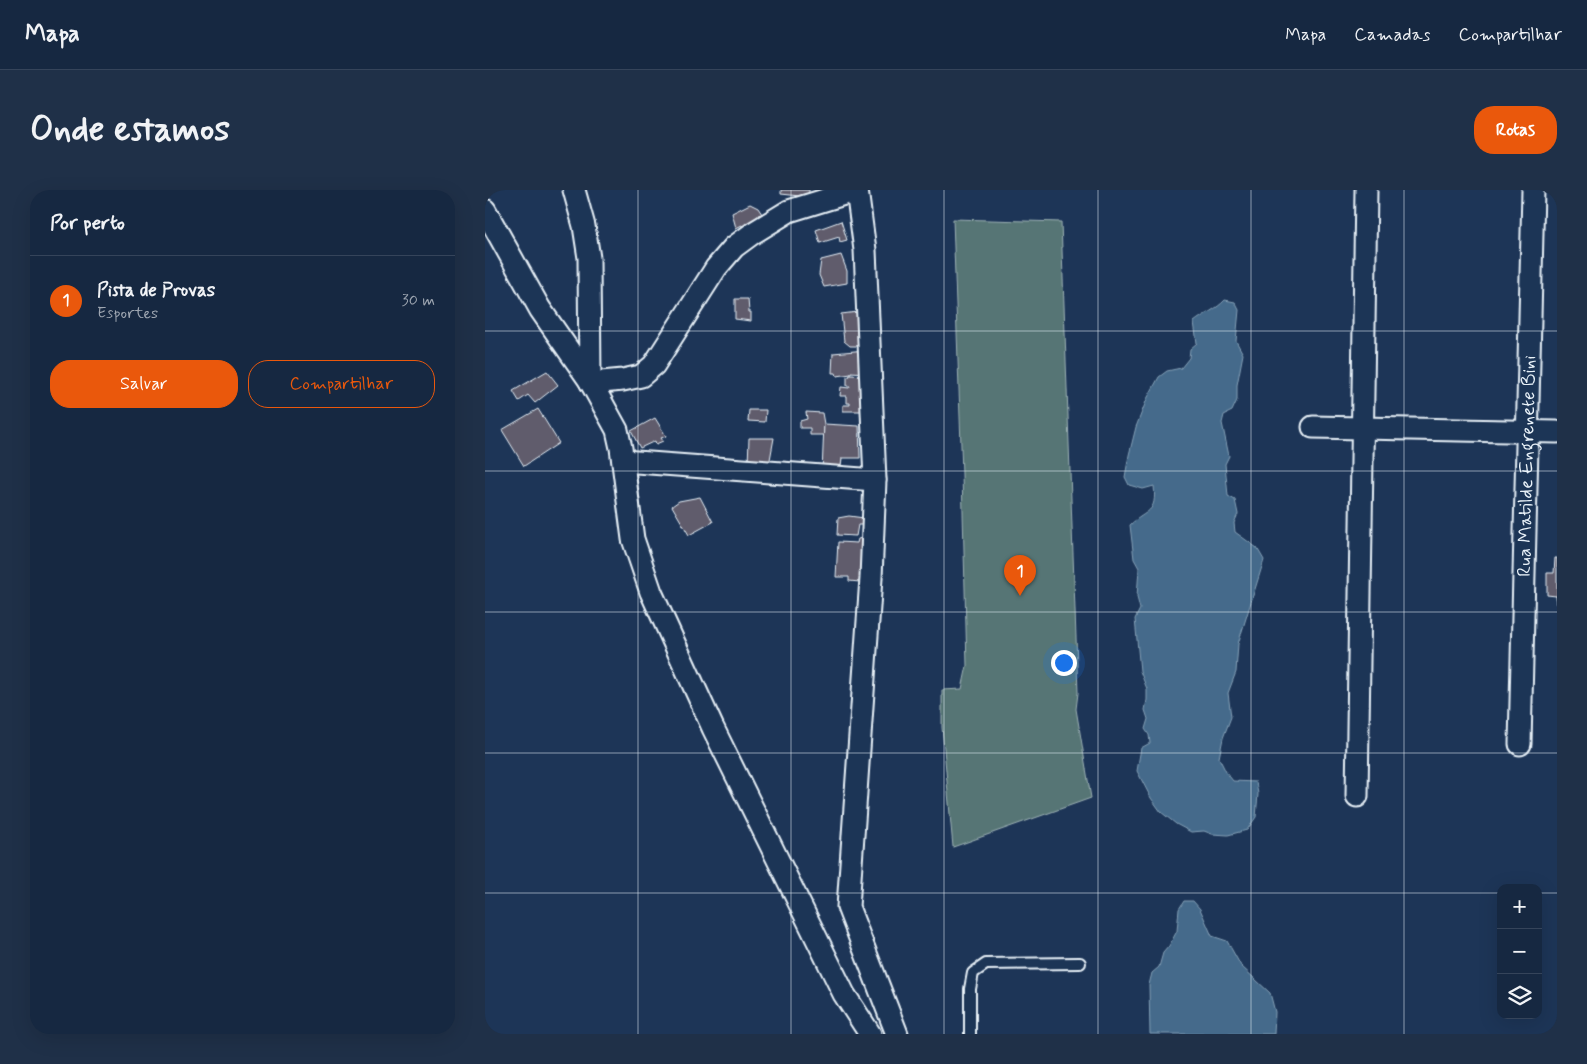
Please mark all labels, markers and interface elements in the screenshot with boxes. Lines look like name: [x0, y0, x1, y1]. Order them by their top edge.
text: Mapa: [25, 19, 80, 50]
text: Mapa: [1285, 23, 1326, 47]
text: Camadas: [1354, 23, 1430, 47]
text: Compartilhar: [1458, 23, 1562, 47]
button: Rotas: [1474, 106, 1557, 154]
text: Onde estamos: [30, 107, 230, 153]
text: Por perto: [50, 209, 125, 237]
text: Pista de Provas: [97, 278, 215, 303]
text: 1: [62, 290, 70, 311]
text: 30 m: [402, 290, 435, 311]
text: Esportes: [97, 303, 158, 324]
street label: Rua Matilde Engrenete Bini: [1511, 355, 1543, 577]
button: Salvar: [50, 360, 238, 408]
button: Compartilhar: [248, 360, 435, 408]
pin: 1: [1004, 555, 1036, 596]
your location: [1051, 650, 1077, 676]
map controls: [1497, 884, 1542, 1019]
button: +: [1497, 884, 1542, 929]
button: −: [1497, 929, 1542, 974]
button: layers: [1497, 974, 1542, 1019]

